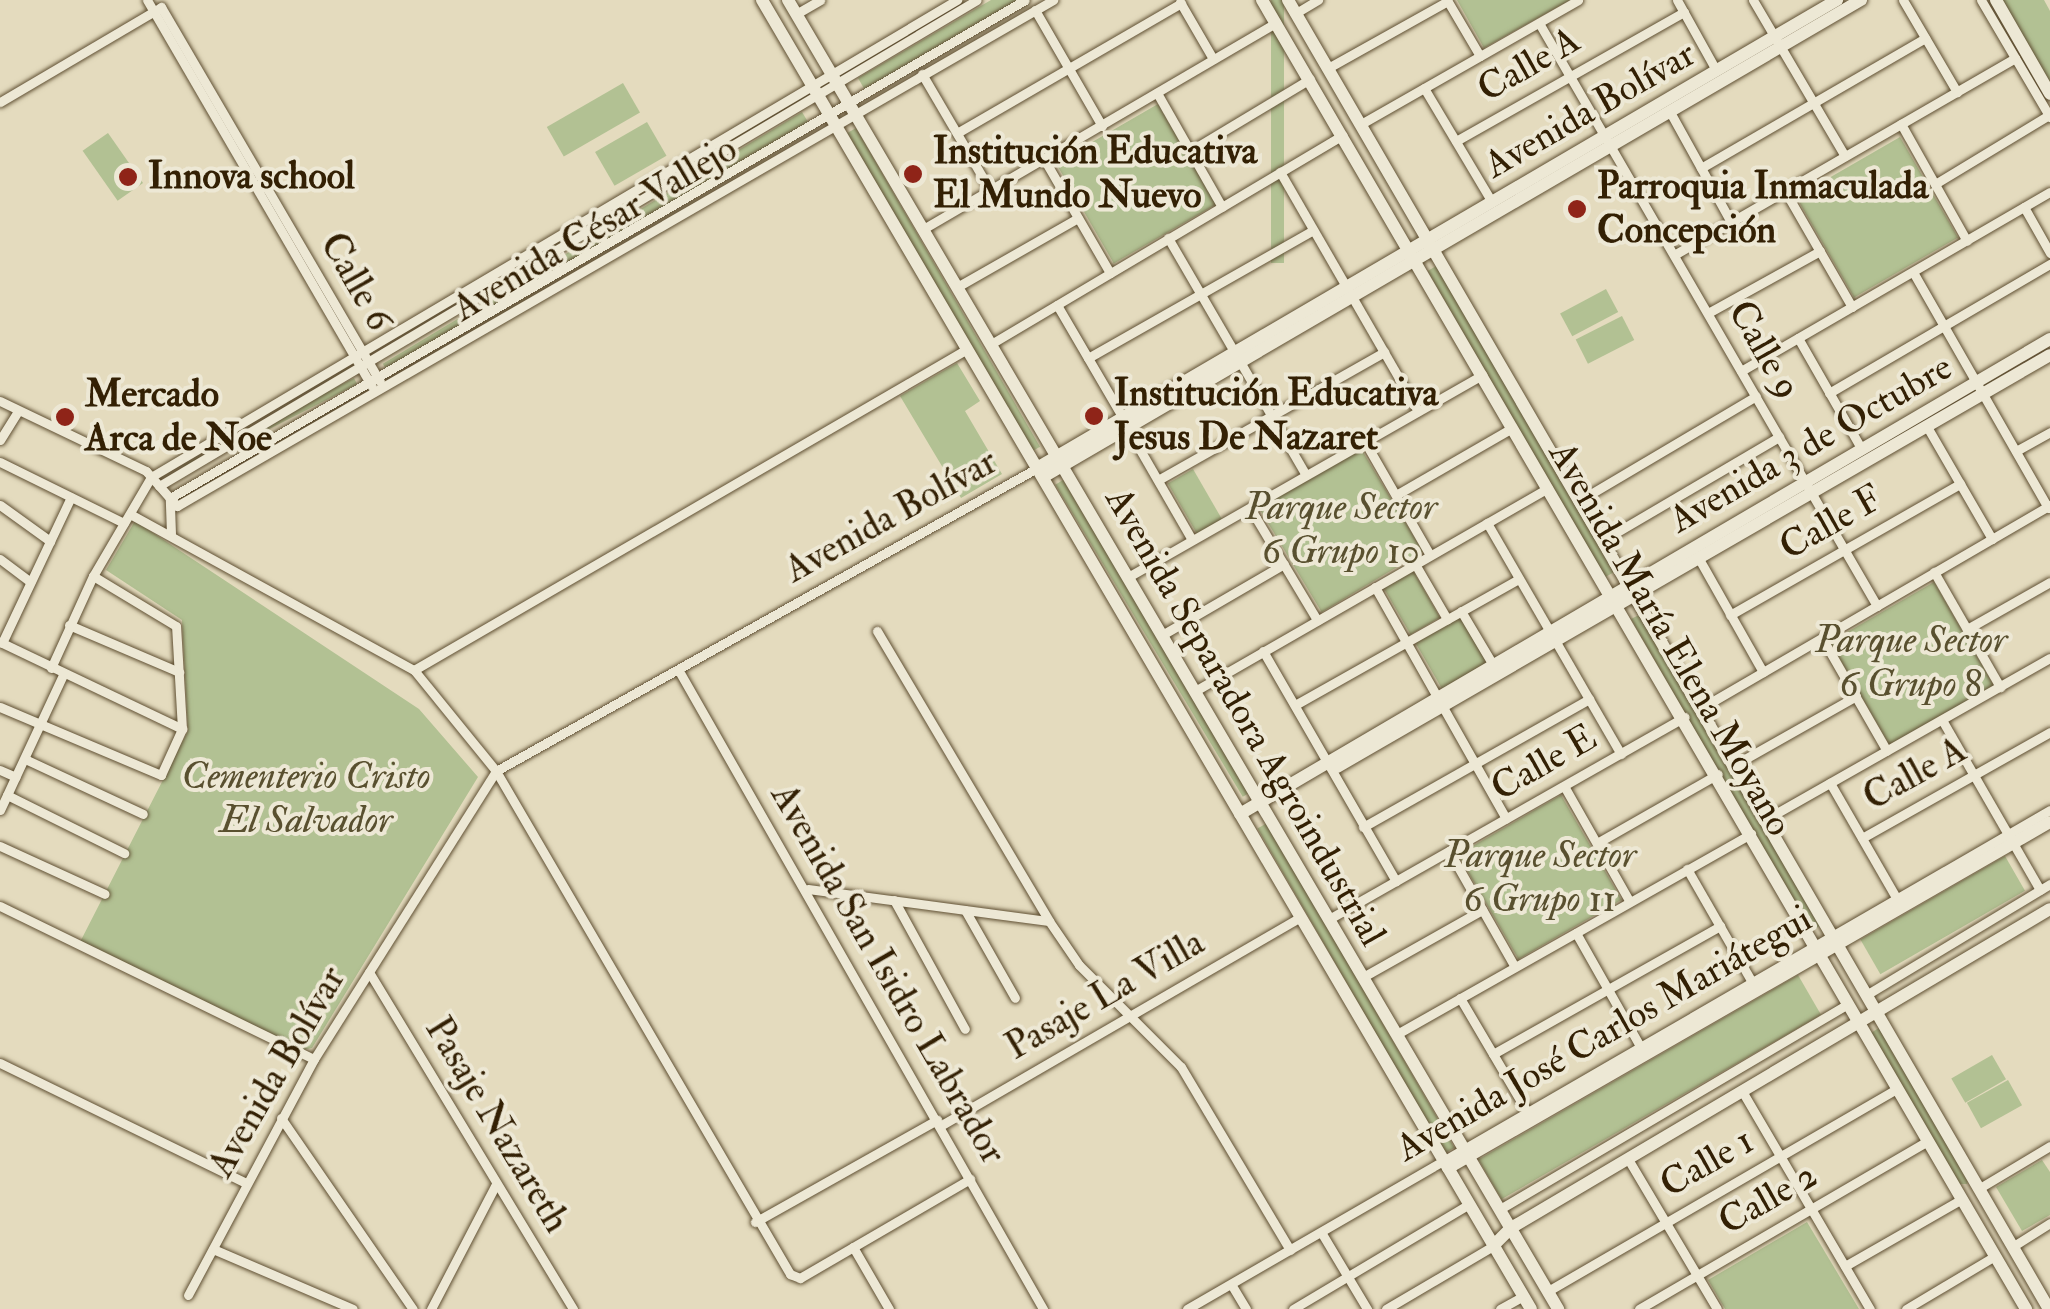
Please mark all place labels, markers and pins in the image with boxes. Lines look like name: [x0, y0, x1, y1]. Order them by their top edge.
place label: Institución Educativa El Mundo Nuevo: [933, 129, 1257, 218]
place label: Innova school: [148, 154, 355, 200]
marker: Institución Educativa El Mundo Nuevo: [902, 163, 924, 185]
place label: Parroquia Inmaculada Concepción: [1597, 164, 1928, 253]
marker: Innova school: [117, 166, 139, 188]
marker: Parroquia Inmaculada Concepción: [1566, 198, 1588, 220]
place label: Institución Educativa Jesus De Nazaret: [1114, 371, 1438, 460]
place label: Mercado Arca de Noe: [85, 372, 272, 462]
marker: Institución Educativa Jesus De Nazaret: [1083, 405, 1105, 427]
marker: Mercado Arca de Noe: [54, 406, 76, 428]

